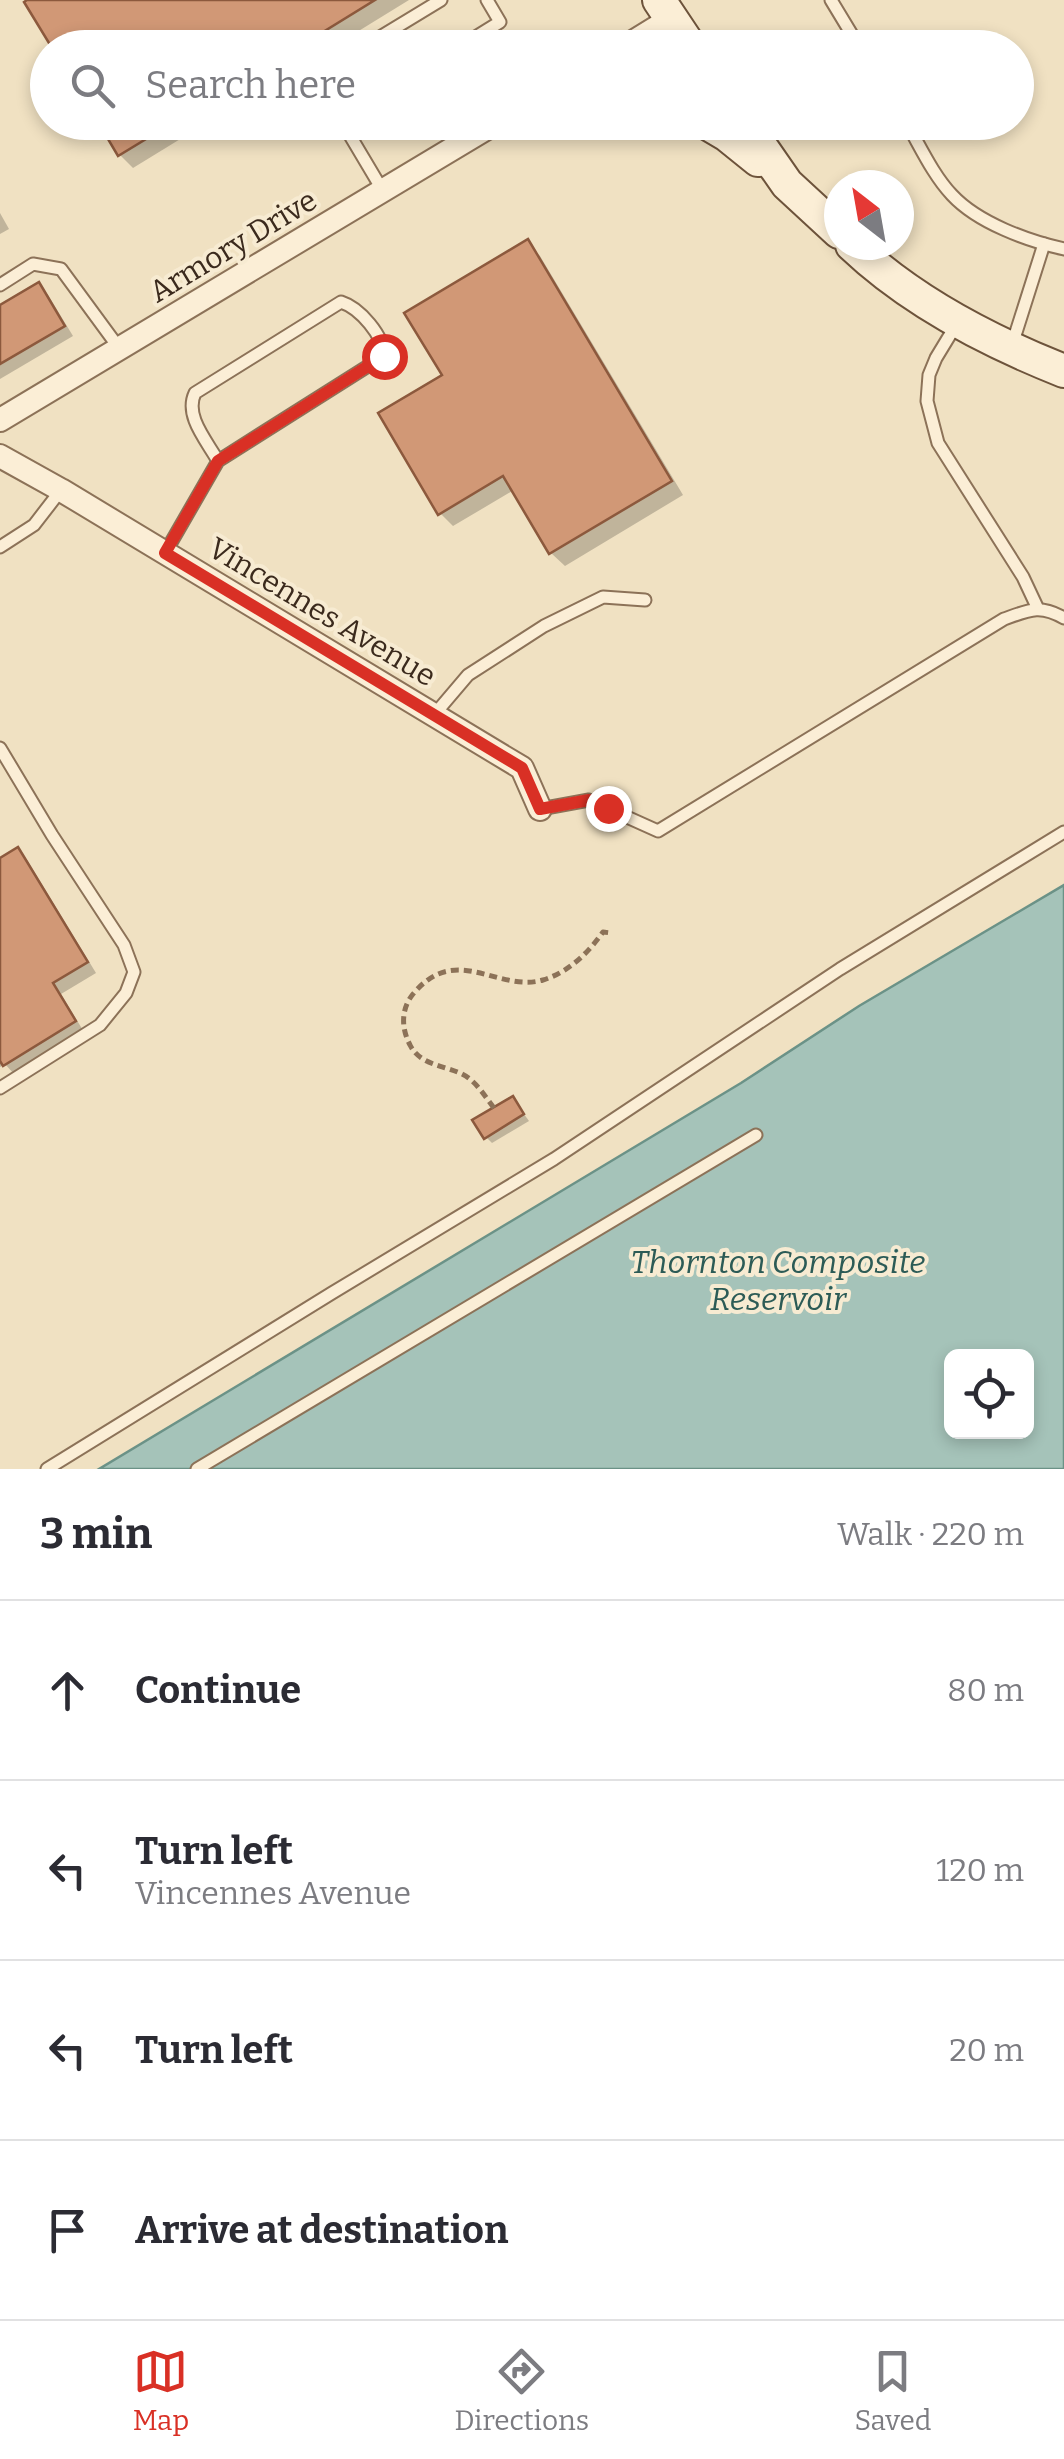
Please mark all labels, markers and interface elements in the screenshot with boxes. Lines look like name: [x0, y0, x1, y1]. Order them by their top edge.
search box: [30, 30, 1034, 140]
icon: search: [65, 58, 120, 113]
text: Search here: [145, 62, 356, 108]
north arrow: [824, 170, 914, 260]
street label: Armory Drive: [143, 182, 323, 310]
route start: [362, 334, 408, 380]
street label: Vincennes Avenue: [202, 530, 442, 694]
route end: [586, 786, 632, 832]
water label: Thornton Composite Reservoir: [631, 1243, 925, 1318]
map controls: [944, 1349, 1034, 1439]
button: locate: [944, 1349, 1034, 1439]
text: 3 min: [40, 1509, 152, 1559]
text: Walk · 220 m: [837, 1515, 1024, 1553]
icon: ahead: [40, 1663, 95, 1718]
text: Continue: [135, 1667, 301, 1713]
text: 80 m: [947, 1671, 1024, 1709]
text: Turn left: [135, 1828, 293, 1874]
icon: left: [40, 1843, 95, 1898]
text: 120 m: [936, 1851, 1024, 1889]
text: Vincennes Avenue: [135, 1874, 411, 1912]
icon: left: [40, 2023, 95, 2078]
text: Turn left: [135, 2027, 293, 2073]
text: 20 m: [949, 2031, 1024, 2069]
icon: arrive: [40, 2203, 95, 2258]
text: Arrive at destination: [135, 2207, 508, 2253]
tab: Map: [133, 2344, 189, 2437]
tab: Directions: [454, 2344, 589, 2437]
tab: Saved: [854, 2344, 931, 2437]

